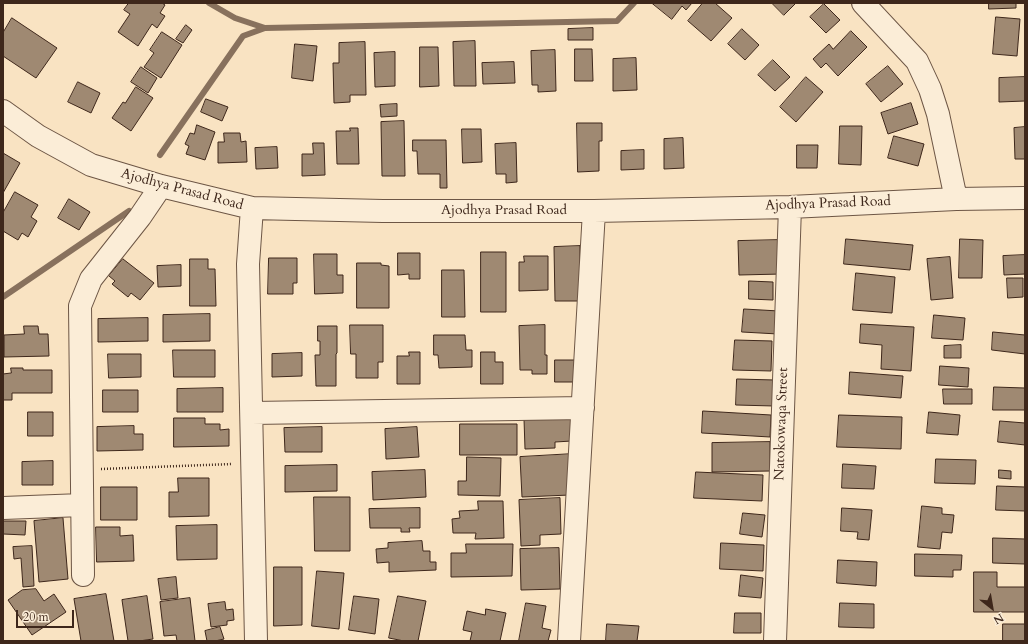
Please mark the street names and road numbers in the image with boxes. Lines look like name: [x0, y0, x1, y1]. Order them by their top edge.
street label: Ajodhya Prasad Road: [119, 166, 245, 214]
street label: Ajodhya Prasad Road: [765, 193, 891, 215]
street label: Ajodhya Prasad Road: [441, 203, 567, 219]
street label: Natokowaqa Street: [772, 367, 792, 481]

